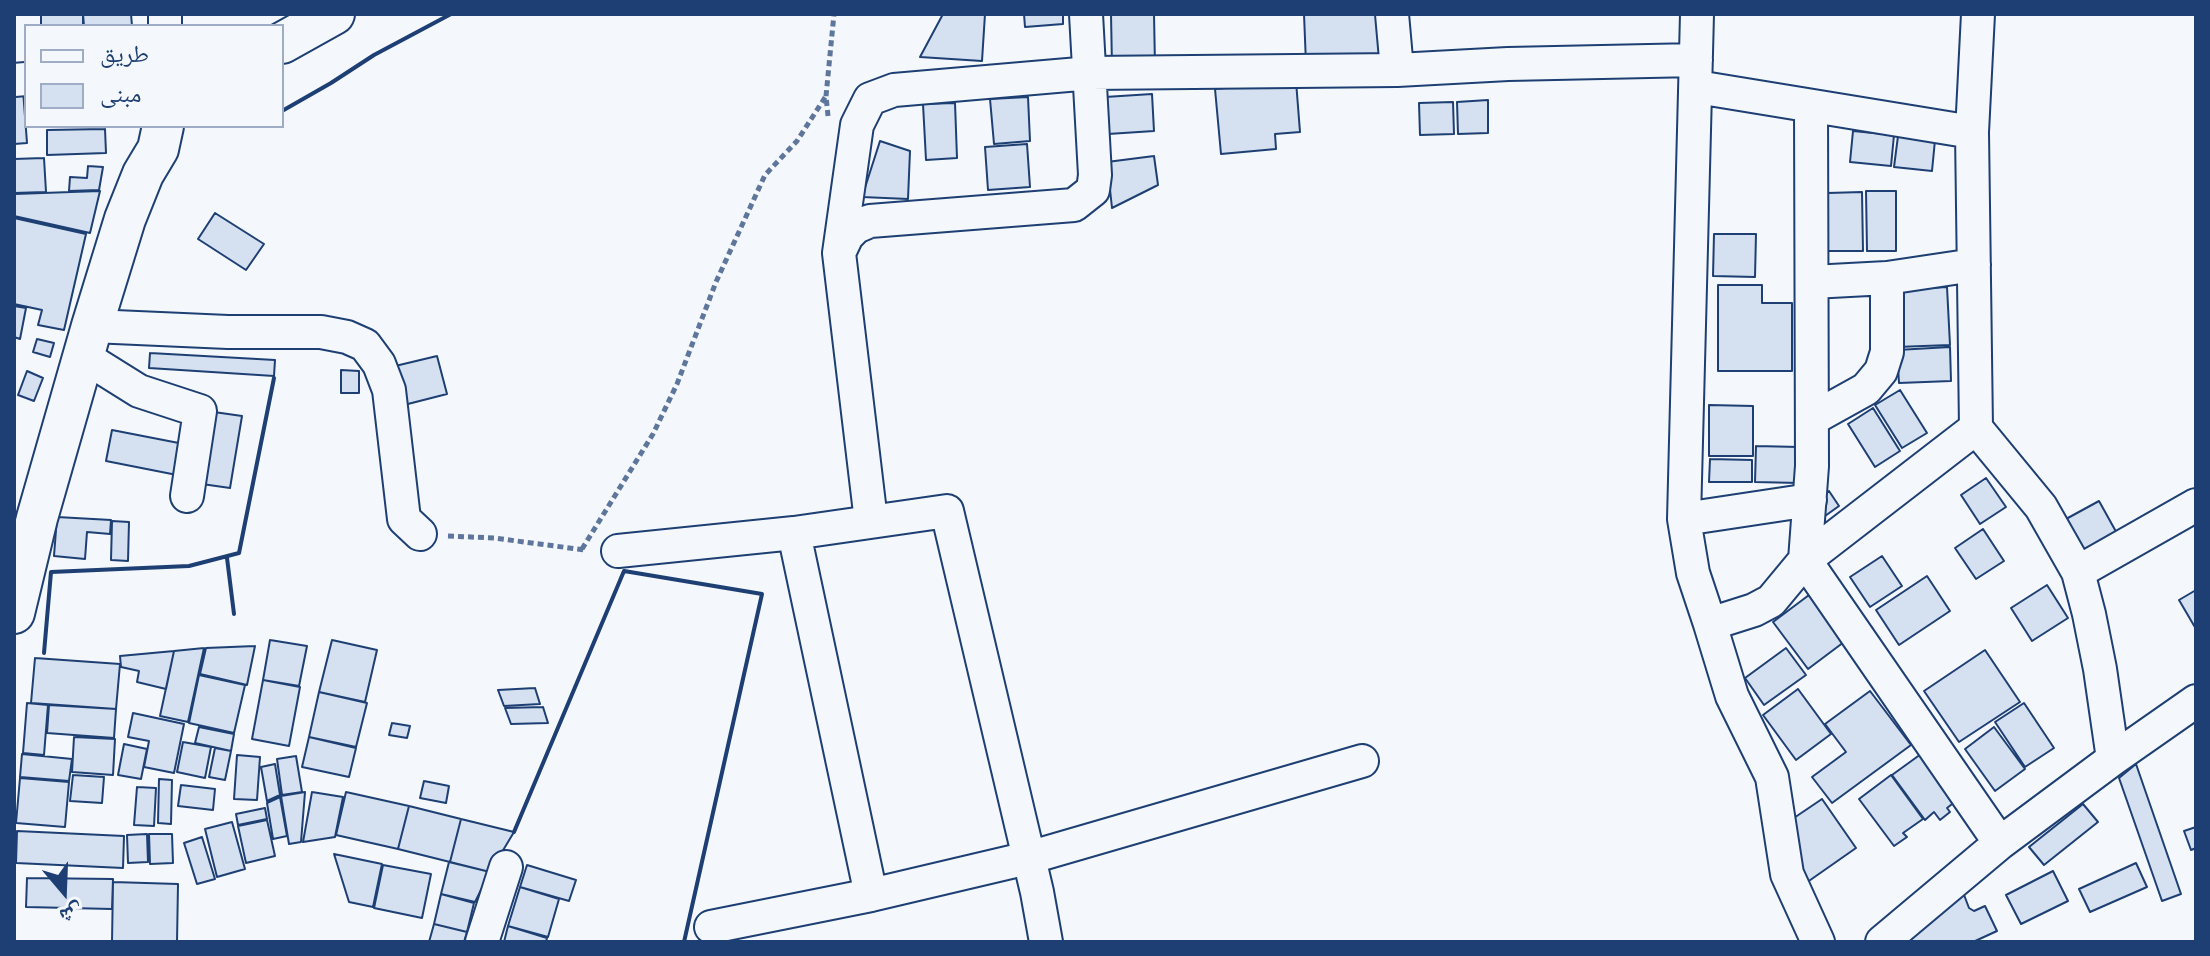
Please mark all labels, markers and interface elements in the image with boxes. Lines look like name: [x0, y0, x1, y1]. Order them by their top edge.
legend: [24, 24, 284, 128]
text: طريق: [100, 38, 149, 67]
text: مبنى: [100, 78, 141, 107]
north arrow: [24, 852, 104, 932]
text: ش: [57, 899, 87, 932]

